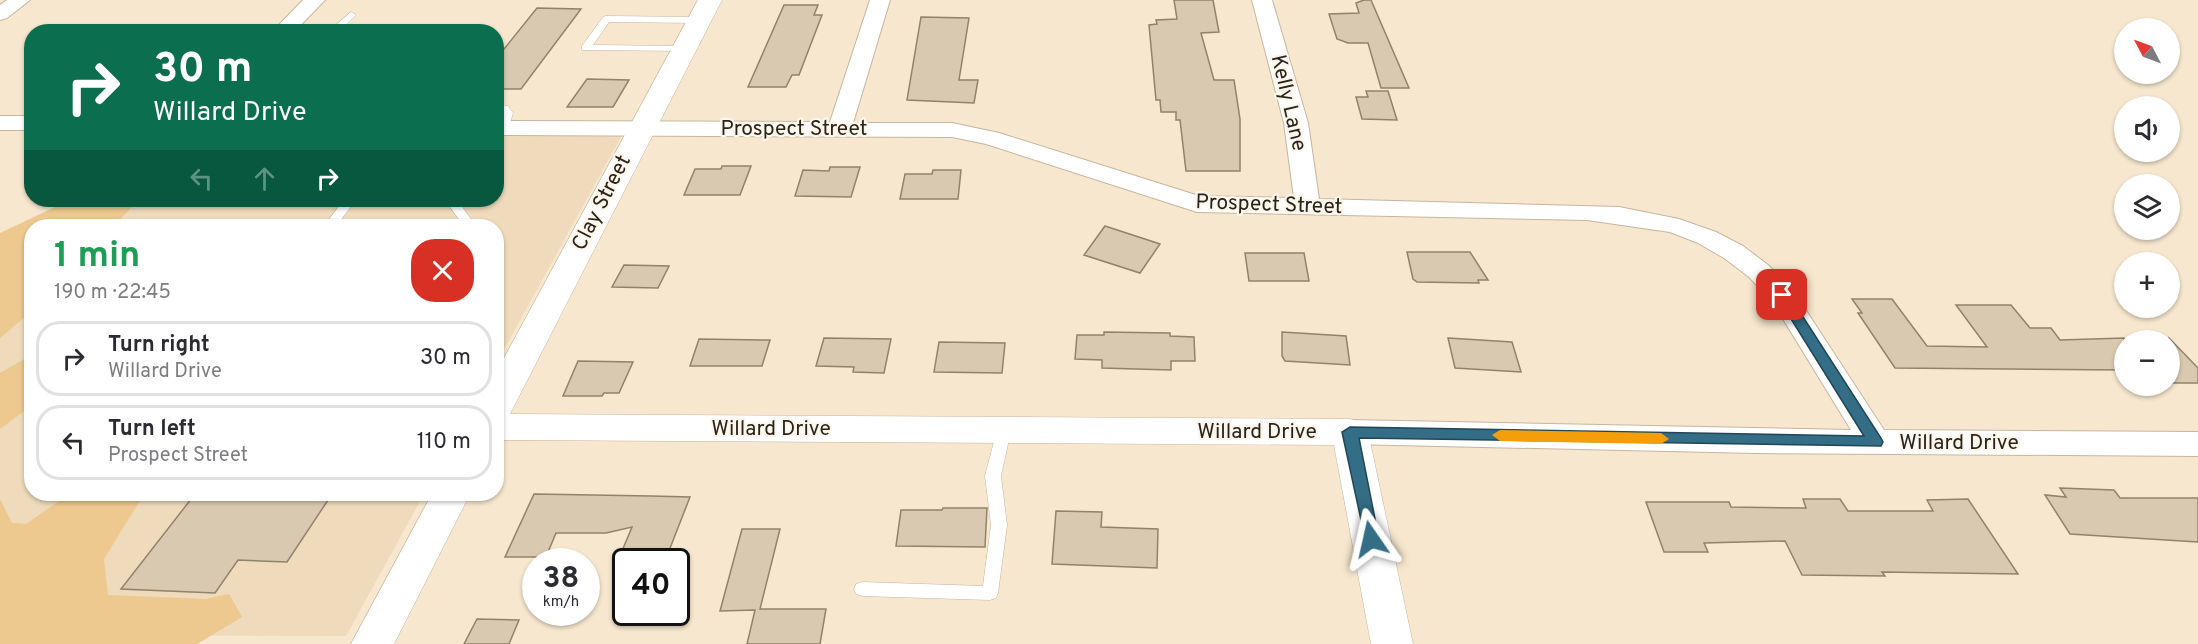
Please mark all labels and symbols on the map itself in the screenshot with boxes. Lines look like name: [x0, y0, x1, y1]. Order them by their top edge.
north arrow: [2114, 18, 2180, 84]
street label: Kelly Lane: [1264, 52, 1312, 154]
street label: Prospect Street: [720, 116, 868, 143]
street label: Clay Street: [566, 151, 638, 255]
street label: Prospect Street: [1195, 189, 1343, 221]
pin: [1756, 269, 1807, 320]
street label: Willard Drive: [711, 416, 831, 443]
street label: Willard Drive: [1197, 419, 1317, 446]
street label: Willard Drive: [1899, 430, 2019, 457]
position arrow: [1339, 507, 1403, 571]
speed limit sign: 40: [612, 548, 690, 626]

